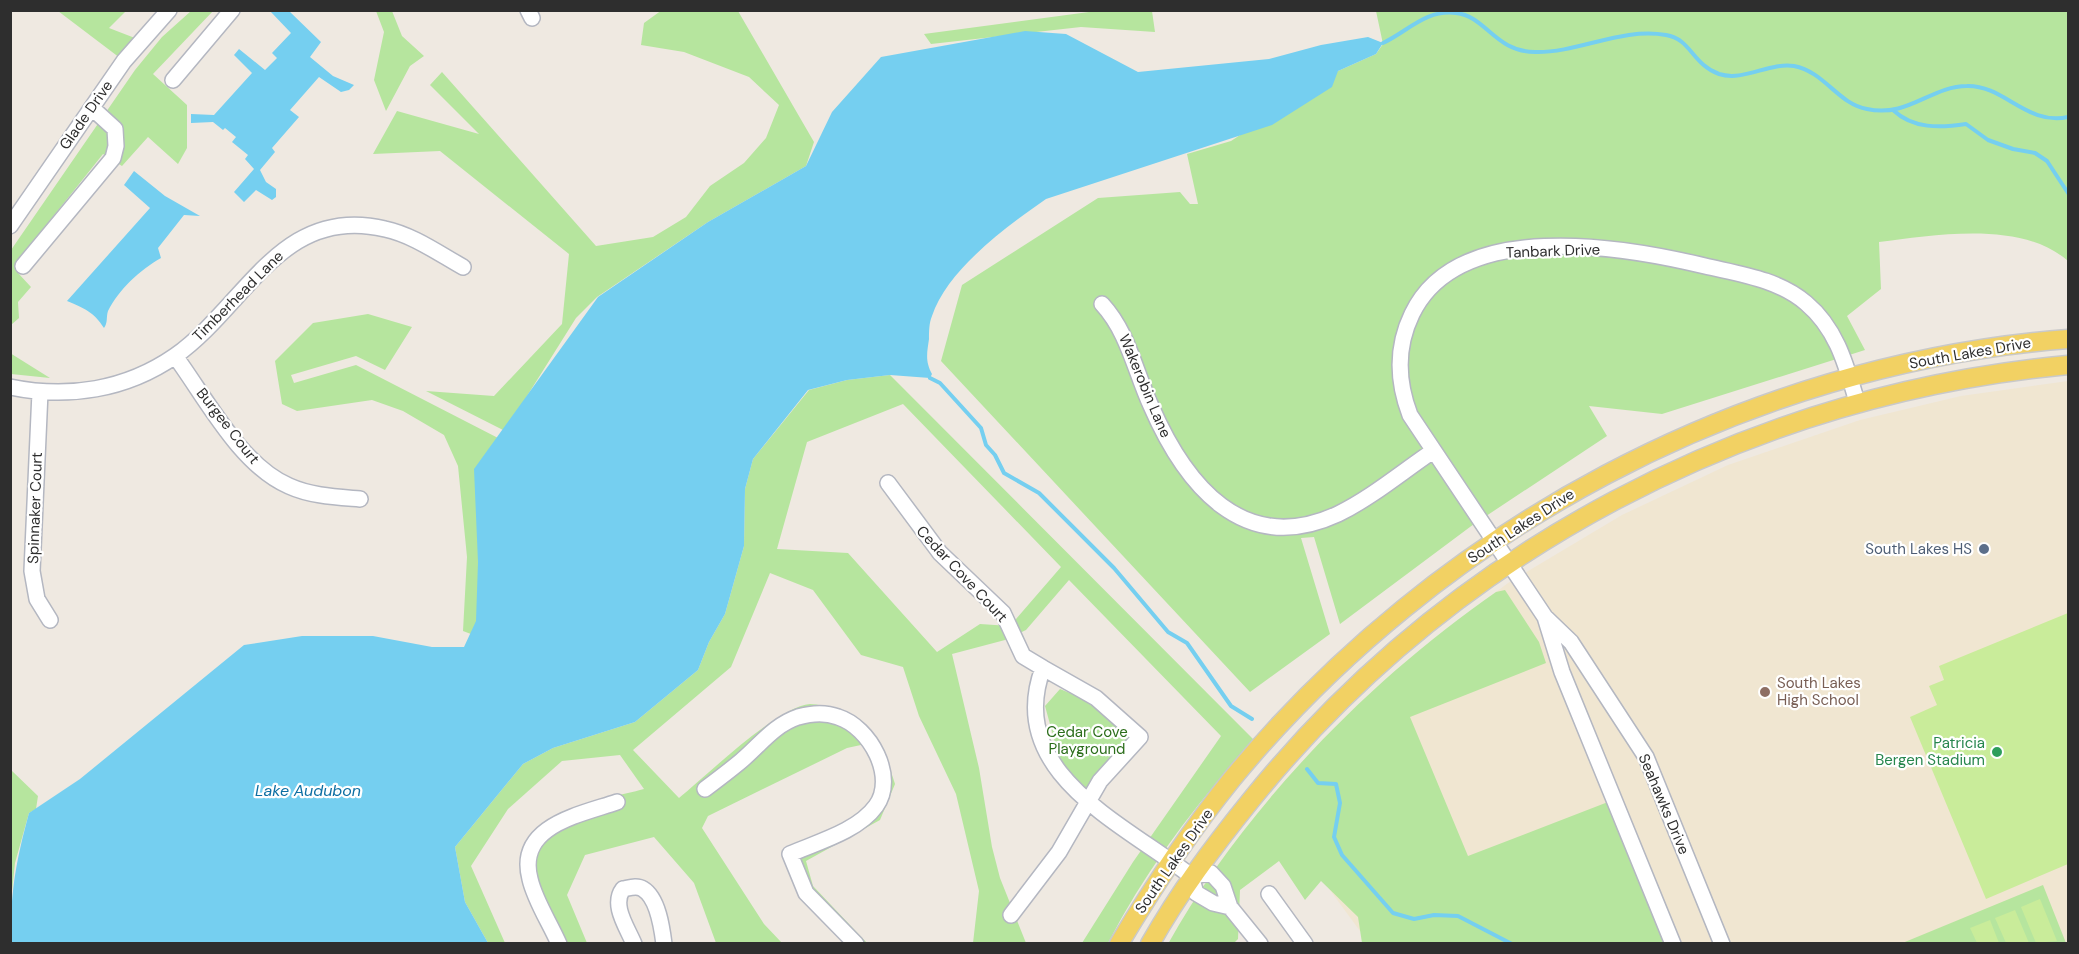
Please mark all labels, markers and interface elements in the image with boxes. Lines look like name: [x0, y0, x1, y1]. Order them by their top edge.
street label: Glade Drive: [55, 76, 117, 154]
street label: Tanbark Drive: [1506, 239, 1600, 263]
street label: Timberhead Lane: [188, 246, 288, 346]
street label: Wakerobin Lane: [1114, 331, 1176, 441]
street label: South Lakes Drive: [1908, 332, 2032, 374]
street label: Burgee Court: [192, 384, 264, 468]
street label: Spinnaker Court: [23, 452, 47, 564]
street label: South Lakes Drive: [1464, 484, 1578, 568]
street label: Cedar Cove Court: [912, 521, 1012, 627]
place label: South Lakes HS: [1865, 539, 1972, 559]
marker: South Lakes HS: [1977, 542, 1991, 556]
place label: South Lakes High School: [1777, 673, 1861, 710]
marker: South Lakes High School: [1758, 685, 1772, 699]
park label: Cedar Cove Playground: [1046, 722, 1128, 759]
place label: Patricia Bergen Stadium: [1875, 733, 1985, 770]
marker: Patricia Bergen Stadium: [1990, 745, 2004, 759]
street label: Seahawks Drive: [1634, 751, 1694, 857]
water label: Lake Audubon: [255, 780, 361, 801]
street label: South Lakes Drive: [1130, 805, 1218, 917]

